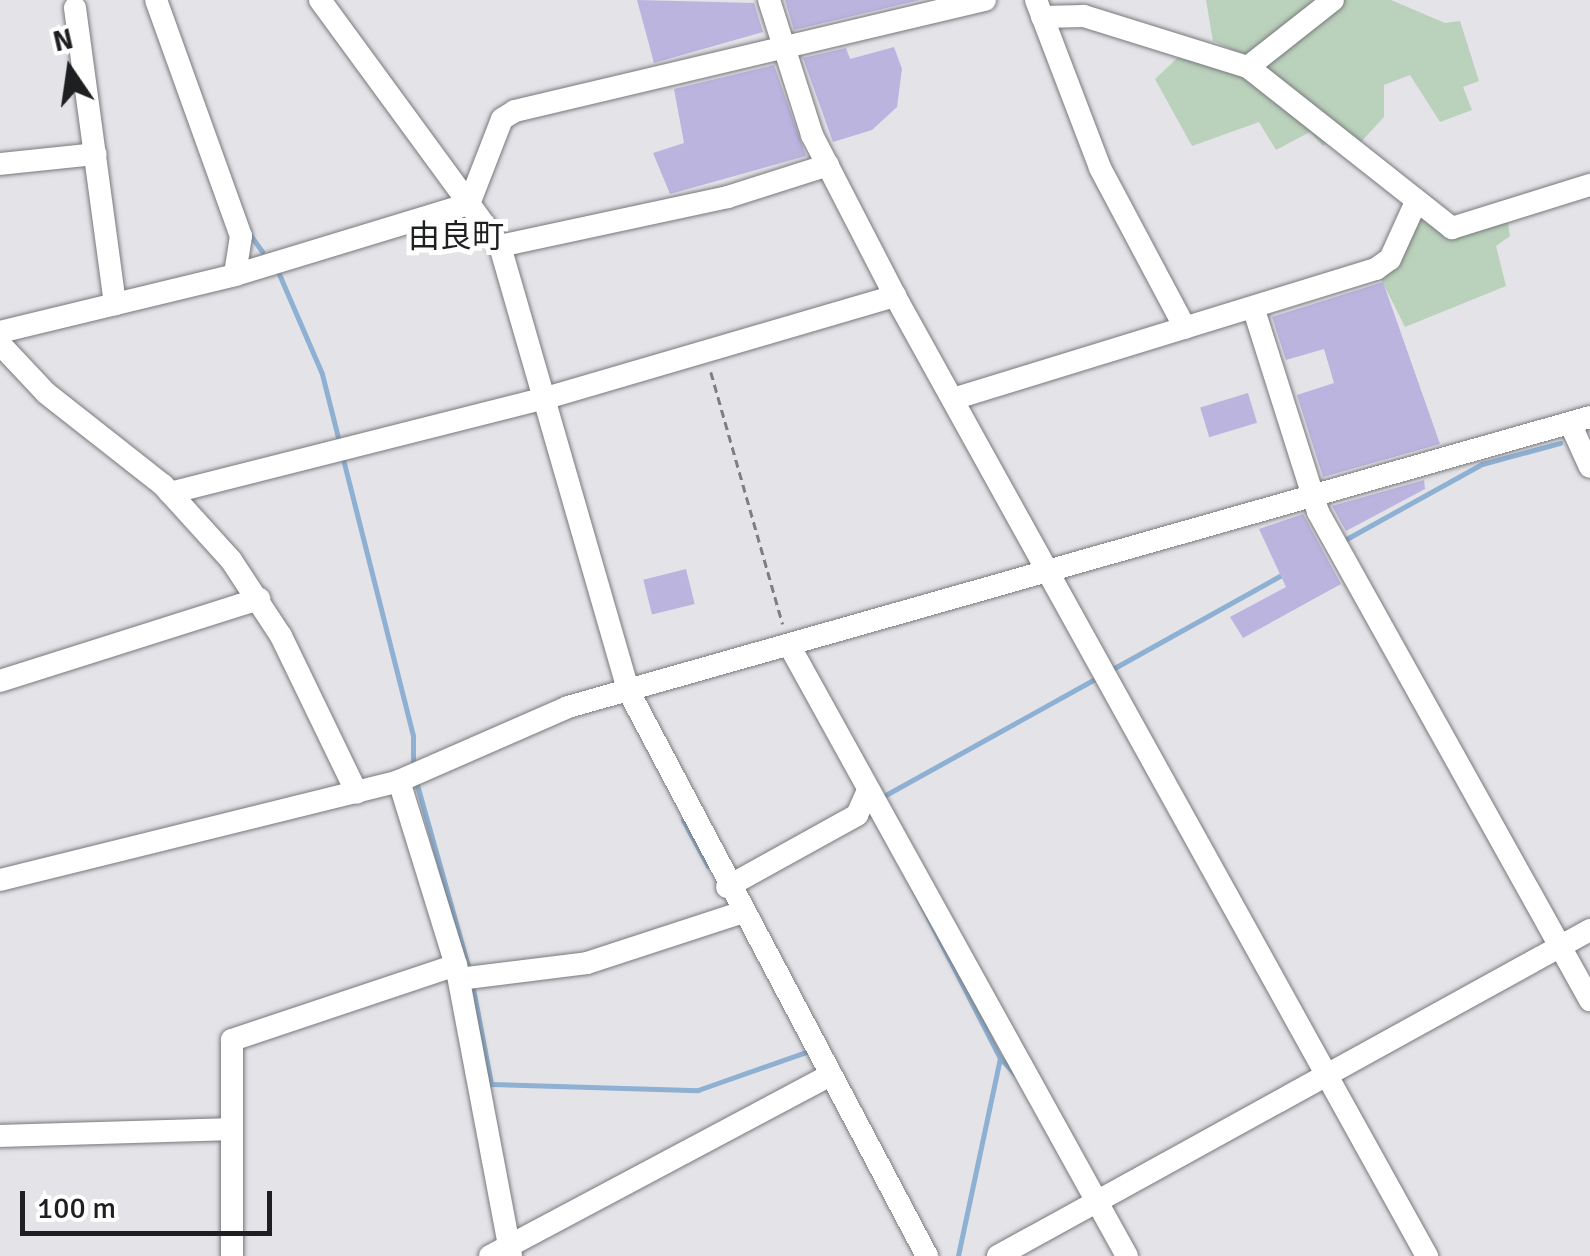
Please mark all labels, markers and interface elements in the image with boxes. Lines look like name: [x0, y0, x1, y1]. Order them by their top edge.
north arrow: [20, 20, 120, 120]
text: N: [50, 22, 77, 60]
district label: 由良町: [408, 218, 504, 256]
scale bar: [25, 1171, 278, 1233]
text: 100 m: [37, 1190, 116, 1227]

